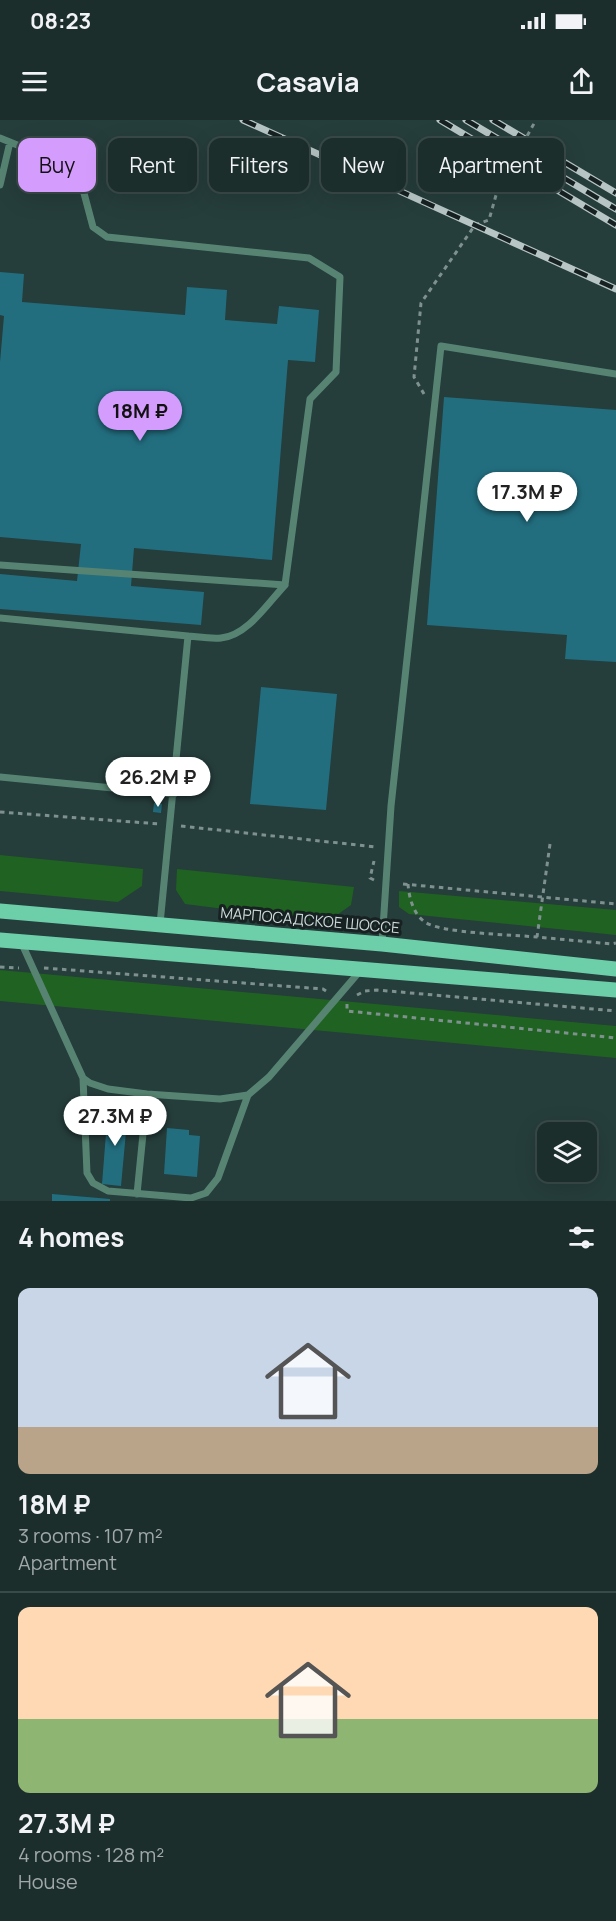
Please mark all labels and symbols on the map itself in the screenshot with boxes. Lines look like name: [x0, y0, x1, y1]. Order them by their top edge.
pin: 18M ₽: [98, 391, 182, 442]
pin: 17.3M ₽: [472, 472, 582, 523]
pin: 26.2M ₽: [103, 757, 213, 808]
street label: МАРПОСАДСКОЕ ШОССЕ: [219, 902, 401, 938]
pin: 27.3M ₽: [60, 1096, 170, 1147]

